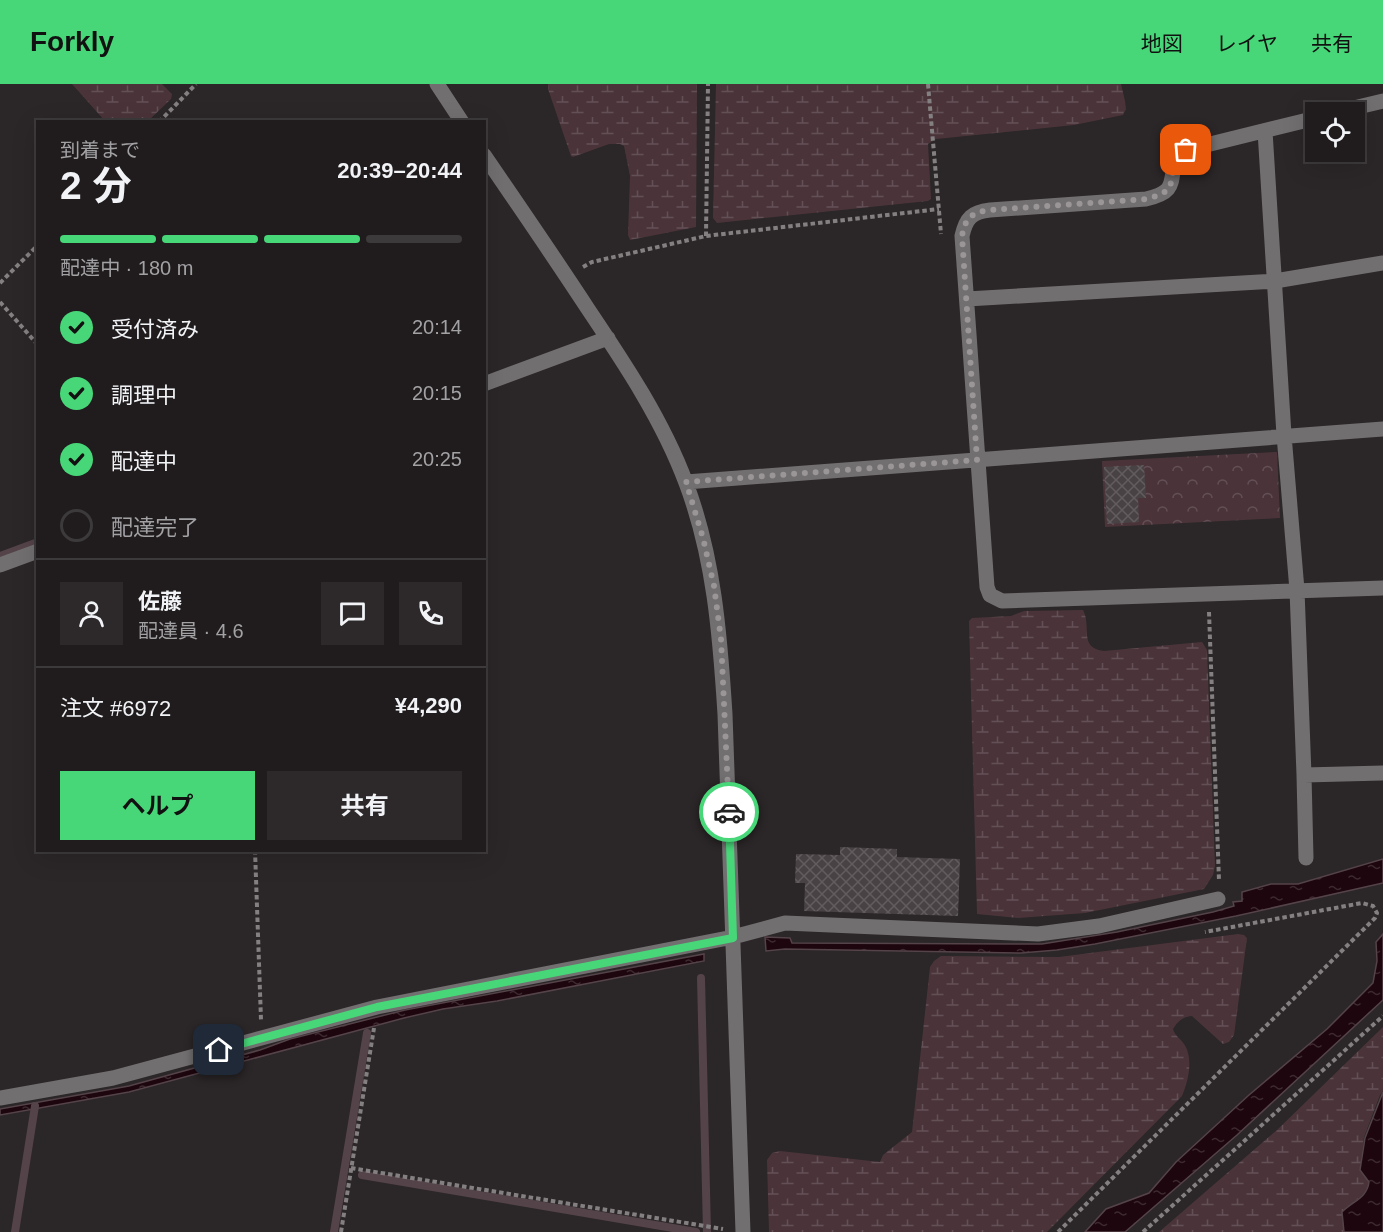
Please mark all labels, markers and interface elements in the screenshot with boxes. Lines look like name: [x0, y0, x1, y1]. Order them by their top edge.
text: Forkly: [30, 26, 114, 57]
text: 地図: [1141, 32, 1183, 55]
text: レイヤ: [1216, 32, 1278, 55]
text: 共有: [1311, 32, 1353, 55]
map controls: [1305, 102, 1365, 162]
button: locate: [1305, 102, 1365, 162]
pin: [1160, 124, 1211, 175]
icon: bag: [1169, 133, 1202, 166]
text: 到着まで: [60, 139, 140, 161]
text: 20:39–20:44: [337, 158, 462, 183]
text: 2 分: [60, 164, 132, 207]
text: 配達中 · 180 m: [60, 257, 193, 279]
icon: check: [60, 311, 93, 344]
text: 20:14: [412, 316, 462, 338]
text: 受付済み: [111, 317, 199, 342]
icon: check: [60, 377, 93, 410]
text: 20:15: [412, 382, 462, 404]
text: 調理中: [111, 383, 177, 408]
icon: check: [60, 443, 93, 476]
text: 20:25: [412, 448, 462, 470]
text: 配達中: [111, 449, 177, 474]
text: 配達完了: [111, 515, 199, 540]
button: person: [60, 582, 123, 645]
button: chat: [321, 582, 384, 645]
button: phone: [399, 582, 462, 645]
text: 佐藤: [138, 589, 182, 614]
text: 配達員 · 4.6: [138, 620, 244, 642]
text: ¥4,290: [395, 693, 462, 718]
text: 注文 #6972: [60, 696, 171, 721]
button: ヘルプ: [60, 771, 255, 840]
button: 共有: [267, 771, 462, 840]
courier: [699, 782, 759, 842]
icon: car: [713, 796, 746, 829]
pin: [193, 1024, 244, 1075]
icon: home: [202, 1033, 235, 1066]

